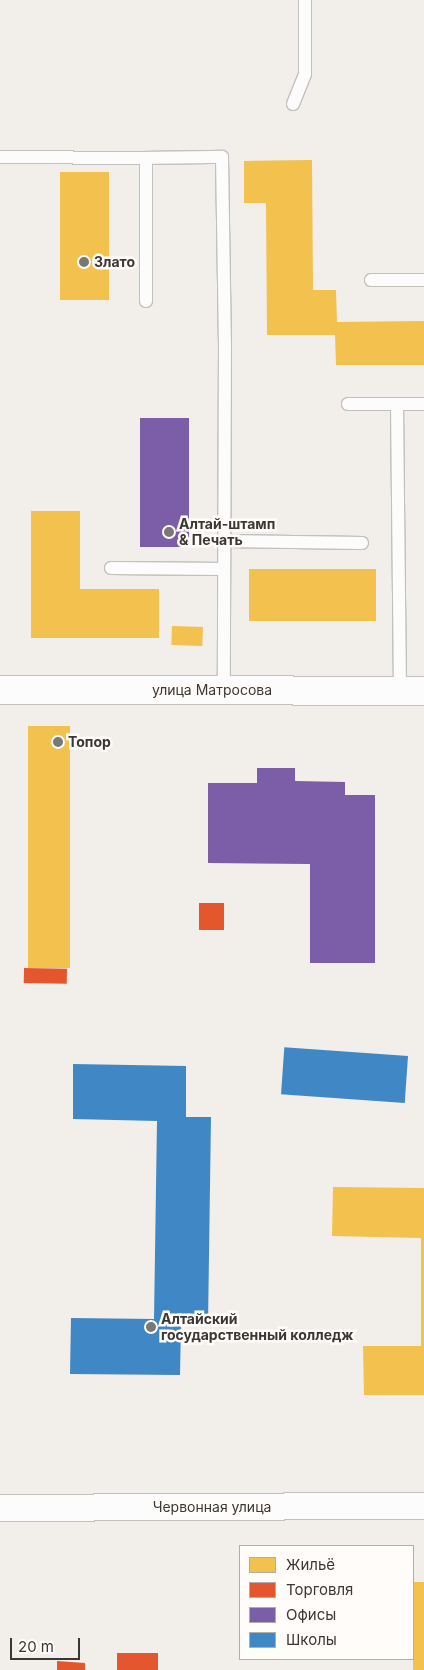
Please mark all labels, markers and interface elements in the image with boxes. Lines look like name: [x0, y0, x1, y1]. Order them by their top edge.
place label: Злато: [94, 254, 135, 270]
marker: Злато: [78, 256, 90, 268]
place label: Алтай-штамп & Печать: [179, 516, 275, 548]
marker: Алтай-штамп & Печать: [163, 526, 175, 538]
street label: улица Матросова: [152, 682, 272, 698]
place label: Топор: [68, 734, 111, 750]
marker: Топор: [52, 736, 64, 748]
place label: Алтайский государственный колледж: [161, 1311, 353, 1344]
marker: Алтайский государственный колледж: [145, 1321, 157, 1333]
street label: Червонная улица: [153, 1499, 271, 1515]
legend: [239, 1545, 414, 1660]
text: Жильё: [286, 1555, 335, 1574]
text: Торговля: [286, 1580, 353, 1599]
text: Офисы: [286, 1605, 336, 1624]
scale bar: [12, 1628, 82, 1660]
text: Школы: [286, 1630, 337, 1649]
text: 20 m: [18, 1637, 54, 1656]

